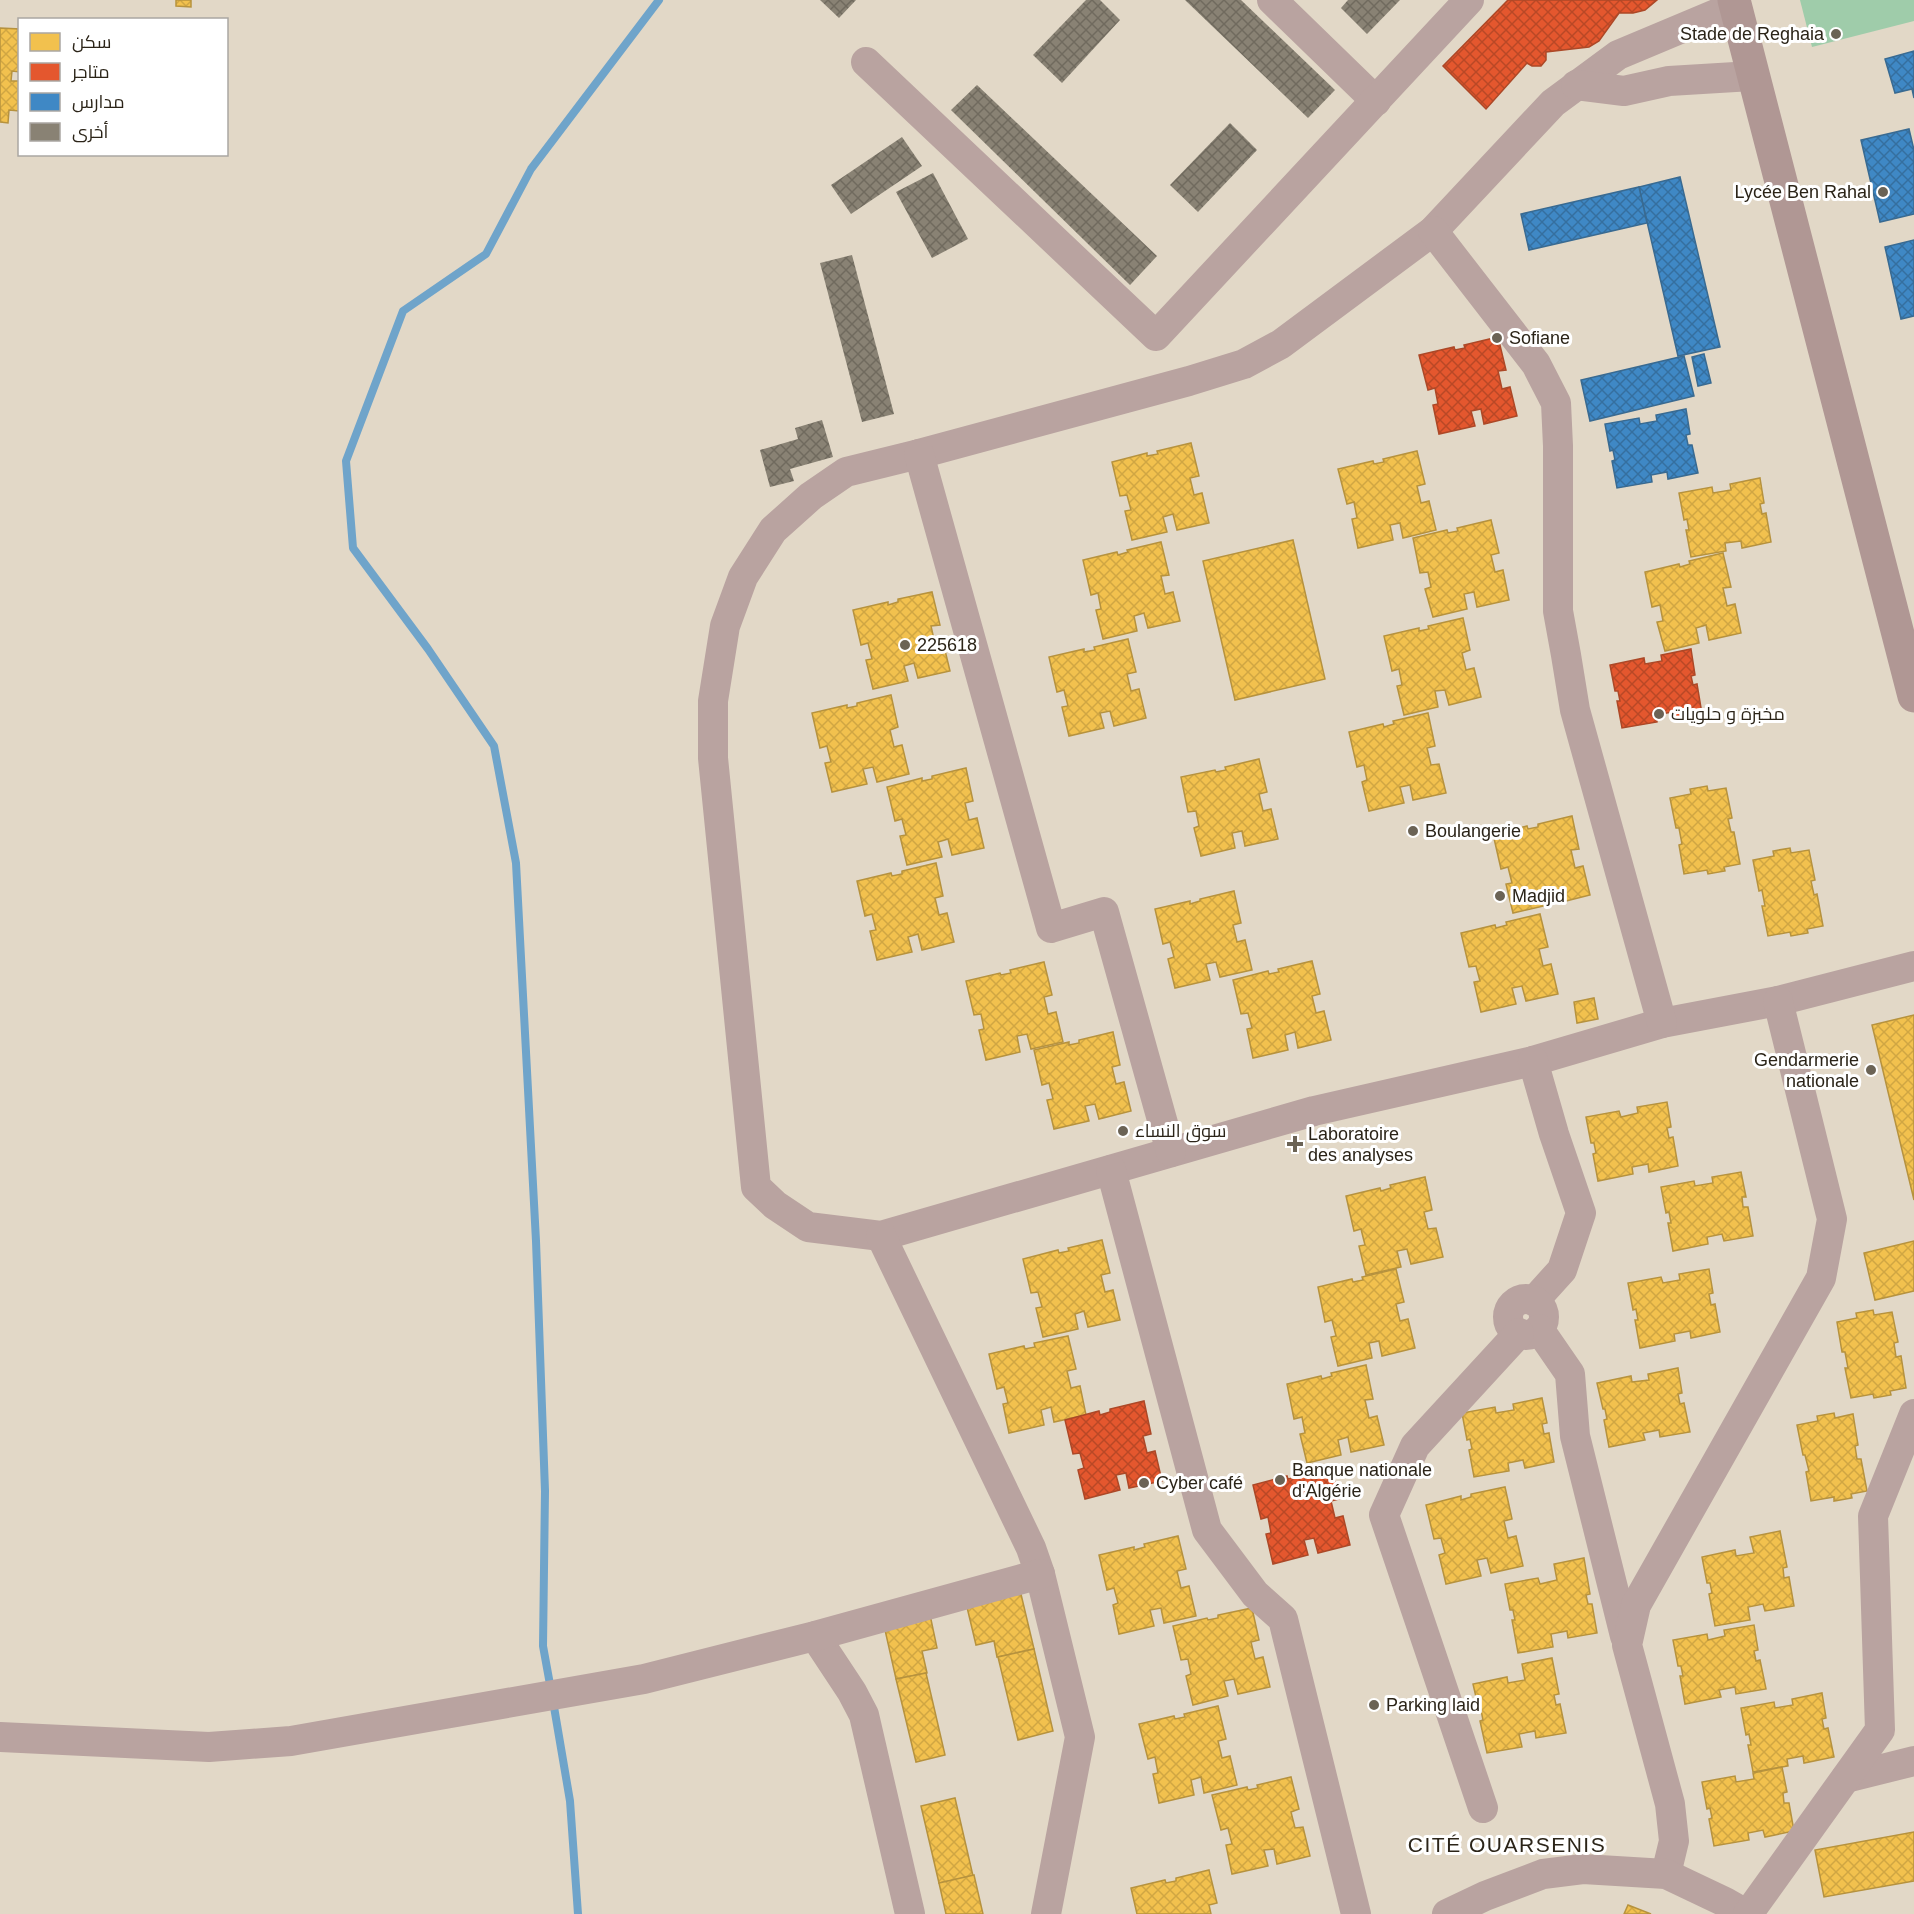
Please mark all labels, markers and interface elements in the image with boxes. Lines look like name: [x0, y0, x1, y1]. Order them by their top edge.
legend: [18, 18, 228, 156]
place label: Stade de Reghaia: [1680, 24, 1825, 44]
marker: Stade de Reghaia: [1829, 27, 1843, 41]
text: سكن: [72, 32, 111, 53]
text: متاجر: [71, 62, 110, 83]
text: مدارس: [72, 92, 125, 113]
text: أخرى: [72, 121, 109, 143]
place label: Lycée Ben Rahal: [1735, 182, 1871, 202]
marker: Lycée Ben Rahal: [1876, 185, 1890, 199]
place label: Sofiane: [1509, 328, 1570, 348]
marker: Sofiane: [1490, 331, 1504, 345]
place label: 225618: [917, 635, 977, 655]
marker: 225618: [898, 638, 912, 652]
place label: مخبزة و حلويات: [1671, 704, 1785, 725]
marker: مخبزة و حلويات: [1652, 707, 1666, 721]
place label: Boulangerie: [1425, 821, 1521, 841]
marker: Boulangerie: [1406, 824, 1420, 838]
place label: Madjid: [1512, 886, 1565, 906]
marker: Madjid: [1493, 889, 1507, 903]
place label: Gendarmerie nationale: [1754, 1050, 1859, 1091]
marker: Gendarmerie nationale: [1864, 1063, 1878, 1077]
place label: سوق النساء: [1135, 1121, 1227, 1143]
marker: سوق النساء: [1116, 1124, 1130, 1138]
place label: Laboratoire des analyses: [1308, 1124, 1413, 1165]
marker: Laboratoire des analyses: [1286, 1135, 1304, 1153]
place label: Banque nationale d'Algérie: [1292, 1460, 1432, 1501]
place label: Cyber café: [1156, 1473, 1243, 1493]
marker: Banque nationale d'Algérie: [1273, 1473, 1287, 1487]
marker: Cyber café: [1137, 1476, 1151, 1490]
place label: Parking laid: [1386, 1695, 1480, 1715]
marker: Parking laid: [1367, 1698, 1381, 1712]
district label: CITÉ OUARSENIS: [1408, 1833, 1606, 1856]

